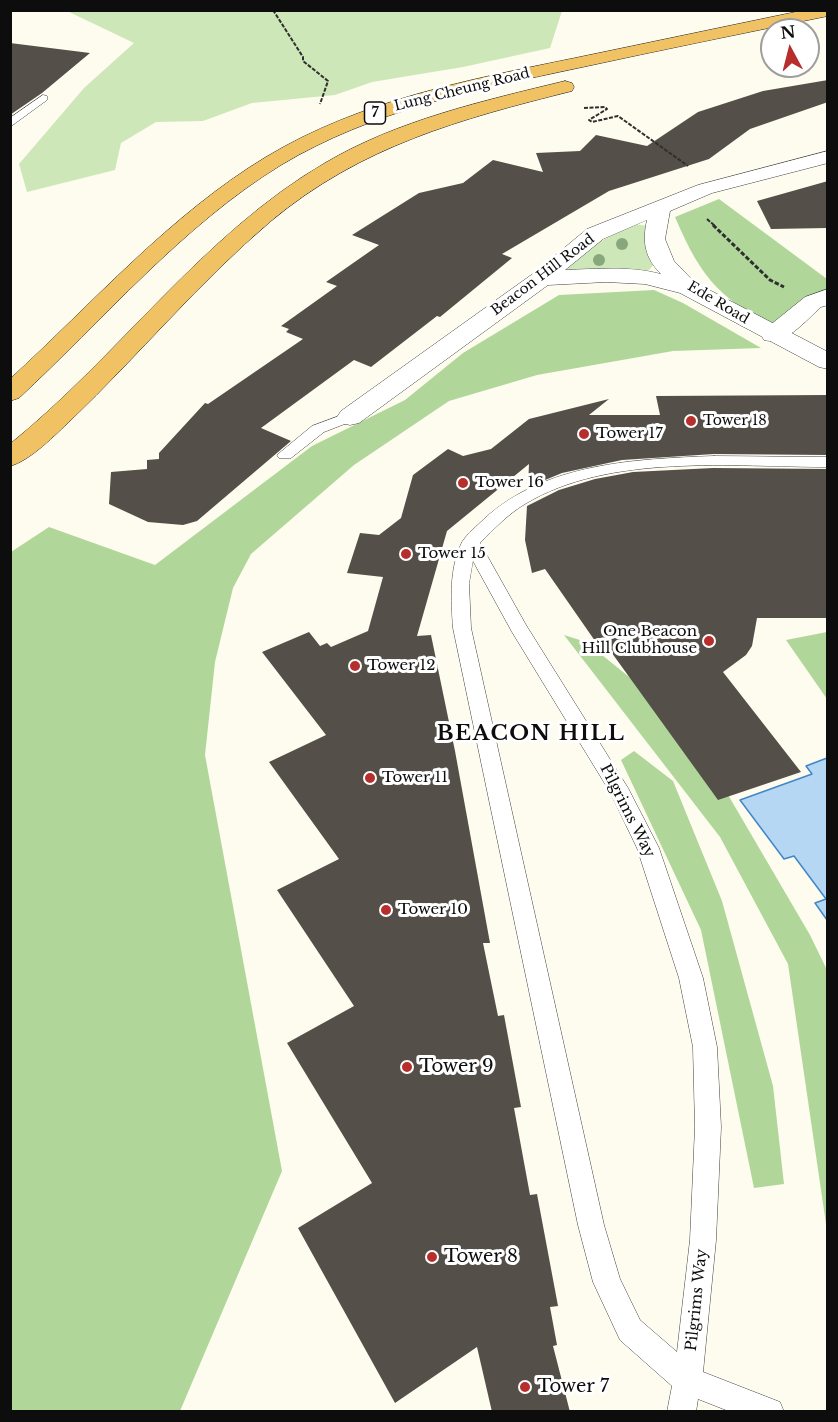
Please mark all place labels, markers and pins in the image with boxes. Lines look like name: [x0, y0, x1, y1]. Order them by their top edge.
place label: Tower 18: [703, 413, 767, 429]
marker: Tower 18: [684, 414, 698, 428]
place label: Tower 17: [596, 425, 663, 443]
marker: Tower 17: [577, 427, 591, 441]
place label: Tower 16: [475, 474, 544, 492]
marker: Tower 16: [456, 476, 470, 490]
place label: Tower 15: [418, 545, 486, 563]
marker: Tower 15: [399, 547, 413, 561]
place label: One Beacon Hill Clubhouse: [582, 623, 697, 658]
marker: One Beacon Hill Clubhouse: [702, 634, 716, 648]
place label: Tower 12: [367, 657, 435, 675]
marker: Tower 12: [348, 659, 362, 673]
place label: Tower 11: [382, 769, 448, 787]
marker: Tower 11: [363, 771, 377, 785]
place label: Tower 10: [398, 901, 468, 919]
marker: Tower 10: [379, 903, 393, 917]
place label: Tower 9: [419, 1056, 494, 1078]
marker: Tower 9: [400, 1060, 414, 1074]
place label: Tower 8: [444, 1246, 518, 1268]
marker: Tower 8: [425, 1250, 439, 1264]
place label: Tower 7: [537, 1376, 609, 1398]
marker: Tower 7: [518, 1380, 532, 1394]

